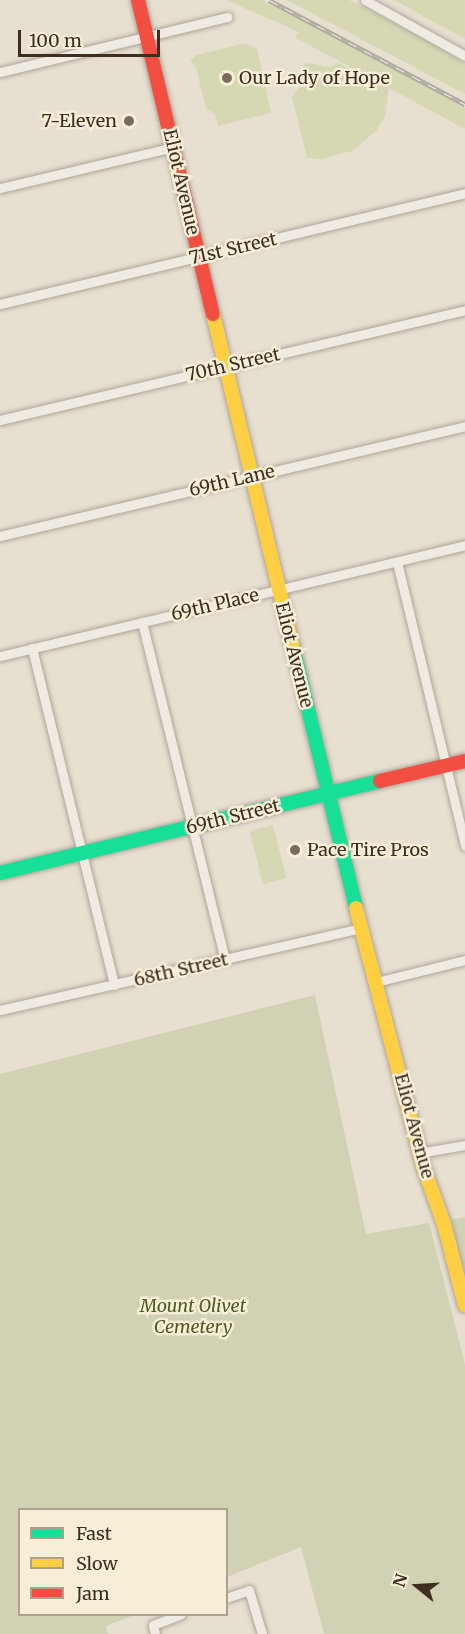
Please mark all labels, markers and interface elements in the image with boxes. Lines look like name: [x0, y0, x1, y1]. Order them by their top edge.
scale bar: [21, 18, 164, 56]
text: 100 m: [29, 29, 82, 52]
place label: Our Lady of Hope: [239, 67, 390, 89]
marker: Our Lady of Hope: [220, 71, 234, 85]
place label: 7-Eleven: [41, 110, 117, 132]
marker: 7-Eleven: [122, 114, 136, 128]
street label: Eliot Avenue: [158, 127, 204, 237]
street label: 71st Street: [187, 228, 279, 270]
street label: 70th Street: [184, 344, 282, 386]
street label: 69th Lane: [187, 461, 277, 501]
street label: 69th Place: [169, 584, 261, 626]
street label: Eliot Avenue: [270, 600, 318, 710]
street label: 69th Street: [184, 795, 282, 839]
place label: Pace Tire Pros: [307, 839, 429, 861]
marker: Pace Tire Pros: [288, 843, 302, 857]
street label: 68th Street: [132, 949, 230, 991]
street label: Eliot Avenue: [390, 1071, 438, 1181]
park label: Mount Olivet Cemetery: [140, 1296, 246, 1338]
legend: [18, 1508, 228, 1616]
text: Fast: [76, 1522, 112, 1545]
text: Slow: [76, 1552, 118, 1575]
north arrow: [387, 1556, 447, 1616]
text: N: [388, 1571, 411, 1590]
text: Jam: [76, 1582, 110, 1605]

